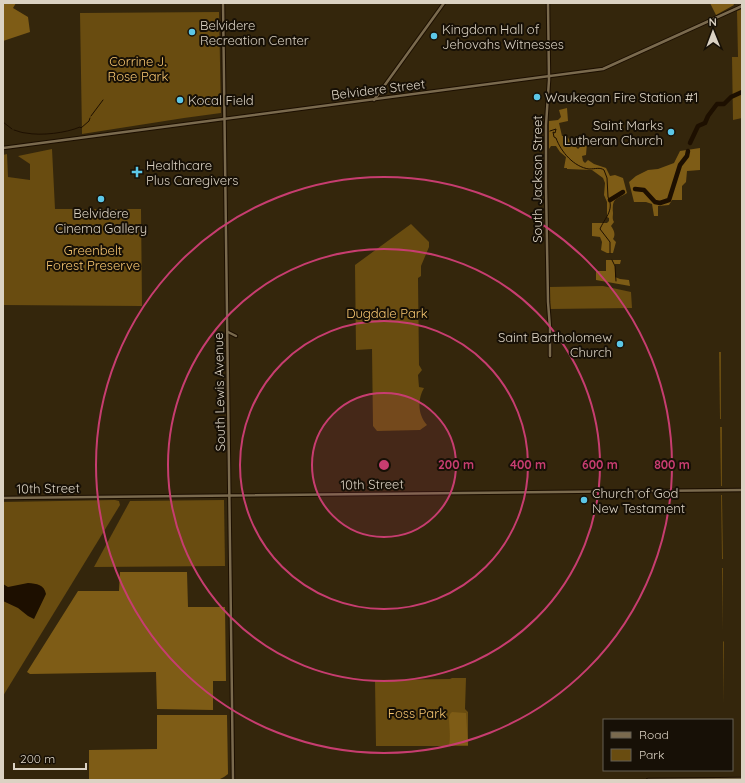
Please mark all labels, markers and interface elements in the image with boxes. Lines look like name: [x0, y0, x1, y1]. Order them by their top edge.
north arrow: [693, 12, 733, 52]
text: N: [709, 15, 717, 29]
place label: Belvidere Recreation Center: [200, 17, 309, 48]
place label: Kingdom Hall of Jehovahs Witnesses: [442, 21, 564, 52]
marker: Belvidere Recreation Center: [187, 27, 197, 37]
marker: Kingdom Hall of Jehovahs Witnesses: [429, 31, 439, 41]
park label: Corrine J. Rose Park: [107, 53, 169, 84]
street label: Belvidere Street: [330, 75, 426, 103]
place label: Waukegan Fire Station #1: [545, 89, 698, 105]
place label: Kocal Field: [188, 92, 254, 108]
marker: Waukegan Fire Station #1: [532, 92, 542, 102]
marker: Kocal Field: [175, 95, 185, 105]
street label: South Jackson Street: [529, 115, 545, 243]
place label: Saint Marks Lutheran Church: [564, 117, 663, 148]
marker: Saint Marks Lutheran Church: [666, 127, 676, 137]
place label: Healthcare Plus Caregivers: [146, 157, 238, 188]
marker: Healthcare Plus Caregivers: [131, 166, 143, 178]
marker: Belvidere Cinema Gallery: [96, 194, 106, 204]
place label: Belvidere Cinema Gallery: [55, 205, 147, 236]
park label: Greenbelt Forest Preserve: [46, 242, 140, 273]
park label: Dugdale Park: [346, 305, 428, 321]
place label: Saint Bartholomew Church: [498, 329, 612, 360]
street label: South Lewis Avenue: [210, 332, 228, 452]
marker: Saint Bartholomew Church: [615, 339, 625, 349]
text: 200 m: [438, 457, 474, 472]
text: 400 m: [510, 457, 546, 472]
text: 600 m: [582, 457, 618, 472]
text: 800 m: [654, 457, 690, 472]
centre of rings: [377, 458, 391, 472]
street label: 10th Street: [340, 475, 404, 493]
street label: 10th Street: [16, 479, 80, 497]
place label: Church of God New Testament: [592, 485, 685, 516]
marker: Church of God New Testament: [579, 495, 589, 505]
park label: Foss Park: [388, 705, 446, 721]
legend: [603, 719, 733, 771]
text: Road: [639, 727, 669, 742]
scale bar: [14, 745, 86, 771]
text: Park: [639, 747, 664, 762]
text: 200 m: [20, 751, 55, 766]

